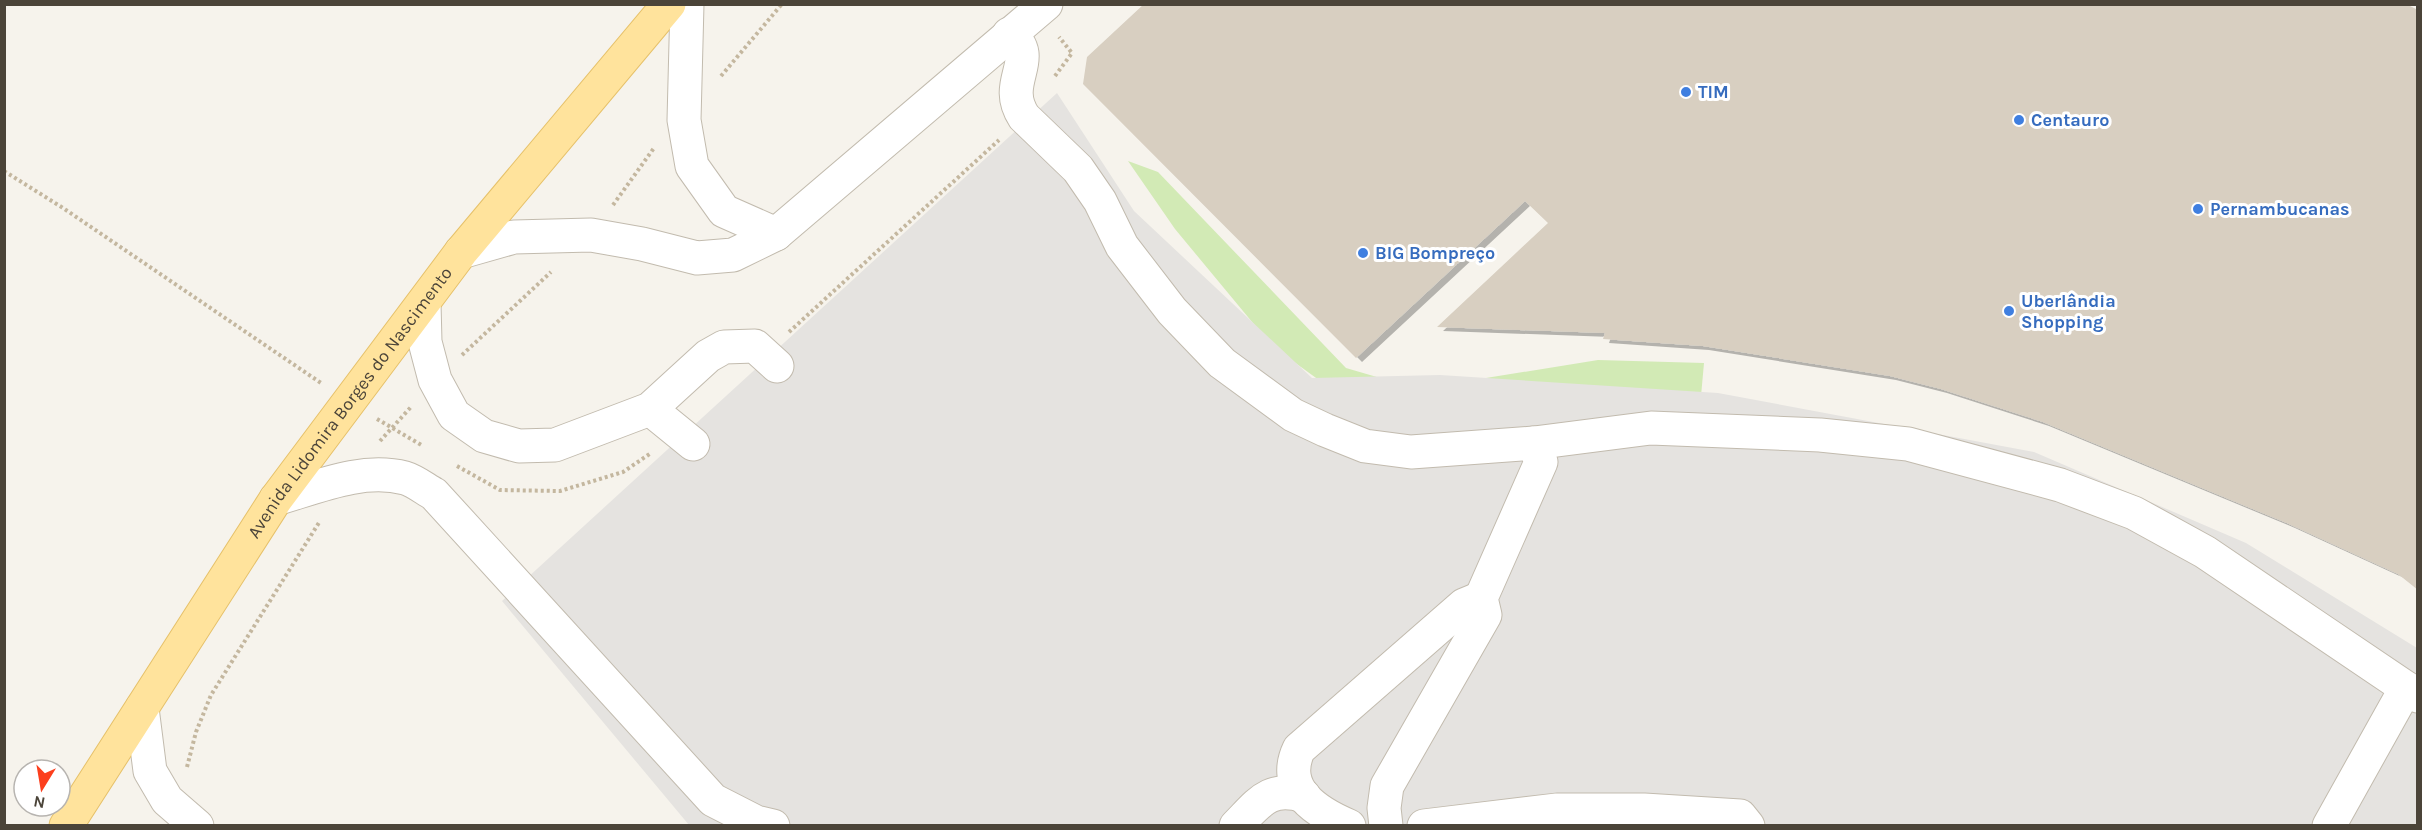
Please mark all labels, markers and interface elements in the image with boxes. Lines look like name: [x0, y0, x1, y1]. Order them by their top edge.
place label: TIM: [1698, 81, 1729, 103]
marker: TIM: [1679, 85, 1693, 99]
place label: Centauro: [2031, 109, 2109, 131]
marker: Centauro: [2012, 113, 2026, 127]
place label: Pernambucanas: [2210, 198, 2350, 220]
marker: Pernambucanas: [2191, 202, 2205, 216]
place label: BIG Bompreço: [1375, 242, 1495, 264]
marker: BIG Bompreço: [1356, 246, 1370, 260]
street label: Avenida Lidomira Borges do Nascimento: [243, 262, 457, 542]
place label: Uberlândia Shopping: [2021, 290, 2116, 333]
marker: Uberlândia Shopping: [2002, 304, 2016, 318]
north arrow: [12, 758, 72, 818]
text: N: [32, 792, 47, 813]

